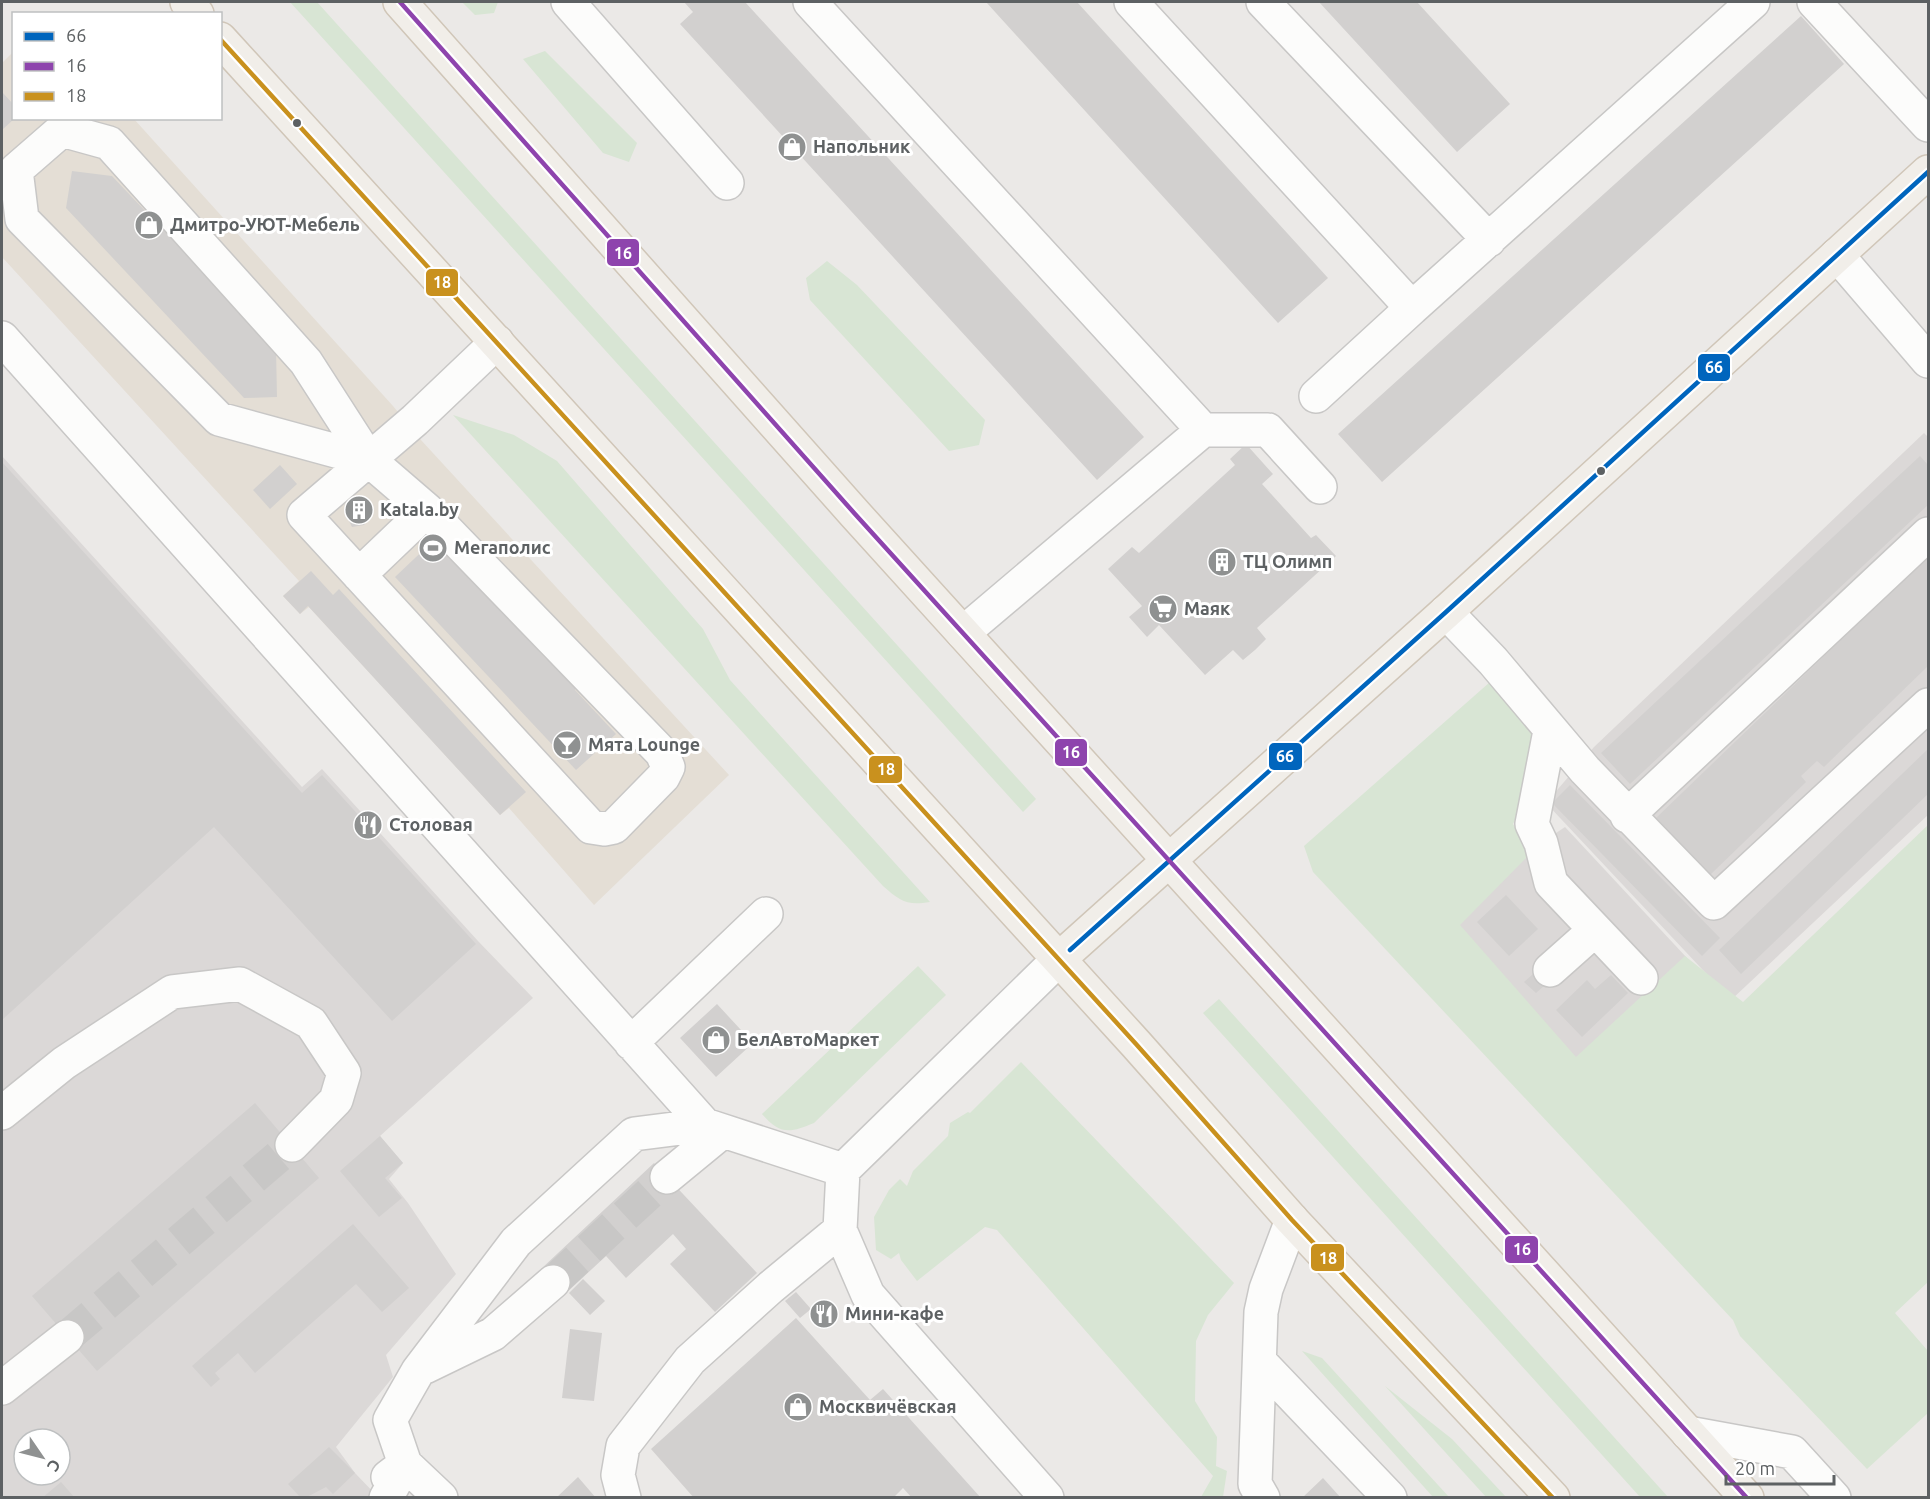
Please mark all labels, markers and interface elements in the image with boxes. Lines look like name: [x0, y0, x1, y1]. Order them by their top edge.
legend: [12, 12, 222, 120]
text: 66: [66, 25, 86, 45]
text: 16: [66, 55, 86, 75]
text: 18: [66, 85, 86, 105]
unlabelled marker: [291, 117, 303, 129]
shop icon: Напольник: [776, 131, 808, 163]
place label: Напольник: [813, 136, 911, 156]
shop icon: Дмитро-УЮТ-Мебель: [133, 209, 165, 241]
place label: Дмитро-УЮТ-Мебель: [170, 214, 360, 234]
line badge: 16: [606, 238, 640, 267]
text: 16: [614, 244, 632, 262]
line badge: 18: [425, 268, 459, 297]
text: 18: [433, 273, 451, 291]
line badge: 66: [1697, 353, 1731, 382]
text: 66: [1705, 358, 1723, 376]
unlabelled marker: [1595, 465, 1607, 477]
building icon: Katala.by: [343, 494, 375, 526]
place label: Katala.by: [380, 499, 459, 519]
sports icon: Мегаполис: [417, 532, 449, 564]
place label: Мегаполис: [454, 537, 551, 557]
building icon: ТЦ Олимп: [1206, 546, 1238, 578]
place label: ТЦ Олимп: [1243, 551, 1332, 571]
supermarket icon: Маяк: [1147, 593, 1179, 625]
place label: Маяк: [1184, 598, 1231, 618]
bar icon: Мята Lounge: [551, 729, 583, 761]
place label: Мята Lounge: [588, 734, 700, 754]
line badge: 16: [1054, 738, 1088, 767]
line badge: 66: [1268, 742, 1303, 771]
text: 16: [1062, 743, 1080, 761]
text: 66: [1276, 747, 1294, 765]
line badge: 18: [868, 755, 903, 784]
text: 18: [877, 760, 895, 778]
restaurant icon: Столовая: [352, 809, 384, 841]
place label: Столовая: [389, 814, 473, 834]
shop icon: БелАвтоМаркет: [700, 1024, 732, 1056]
place label: БелАвтоМаркет: [737, 1029, 879, 1049]
line badge: 16: [1504, 1235, 1539, 1264]
text: 16: [1513, 1240, 1531, 1258]
line badge: 18: [1310, 1243, 1345, 1272]
text: 18: [1319, 1249, 1337, 1267]
restaurant icon: Мини-кафе: [808, 1298, 840, 1330]
place label: Мини-кафе: [845, 1303, 944, 1323]
shop icon: Москвичёвская: [782, 1391, 814, 1423]
place label: Москвичёвская: [819, 1396, 956, 1416]
north arrow: [12, 1427, 72, 1487]
scale bar: [1726, 1448, 1834, 1486]
text: С: [44, 1456, 65, 1475]
text: 20 m: [1735, 1458, 1775, 1478]

